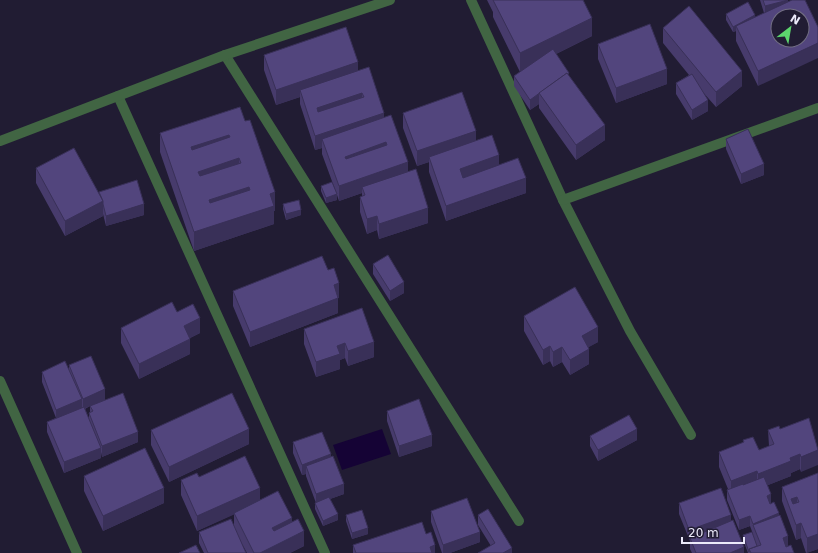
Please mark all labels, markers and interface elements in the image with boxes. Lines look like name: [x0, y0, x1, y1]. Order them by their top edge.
north arrow: [770, 8, 810, 48]
text: N: [788, 12, 802, 28]
scale bar: [682, 519, 744, 545]
text: 20 m: [688, 526, 719, 540]

